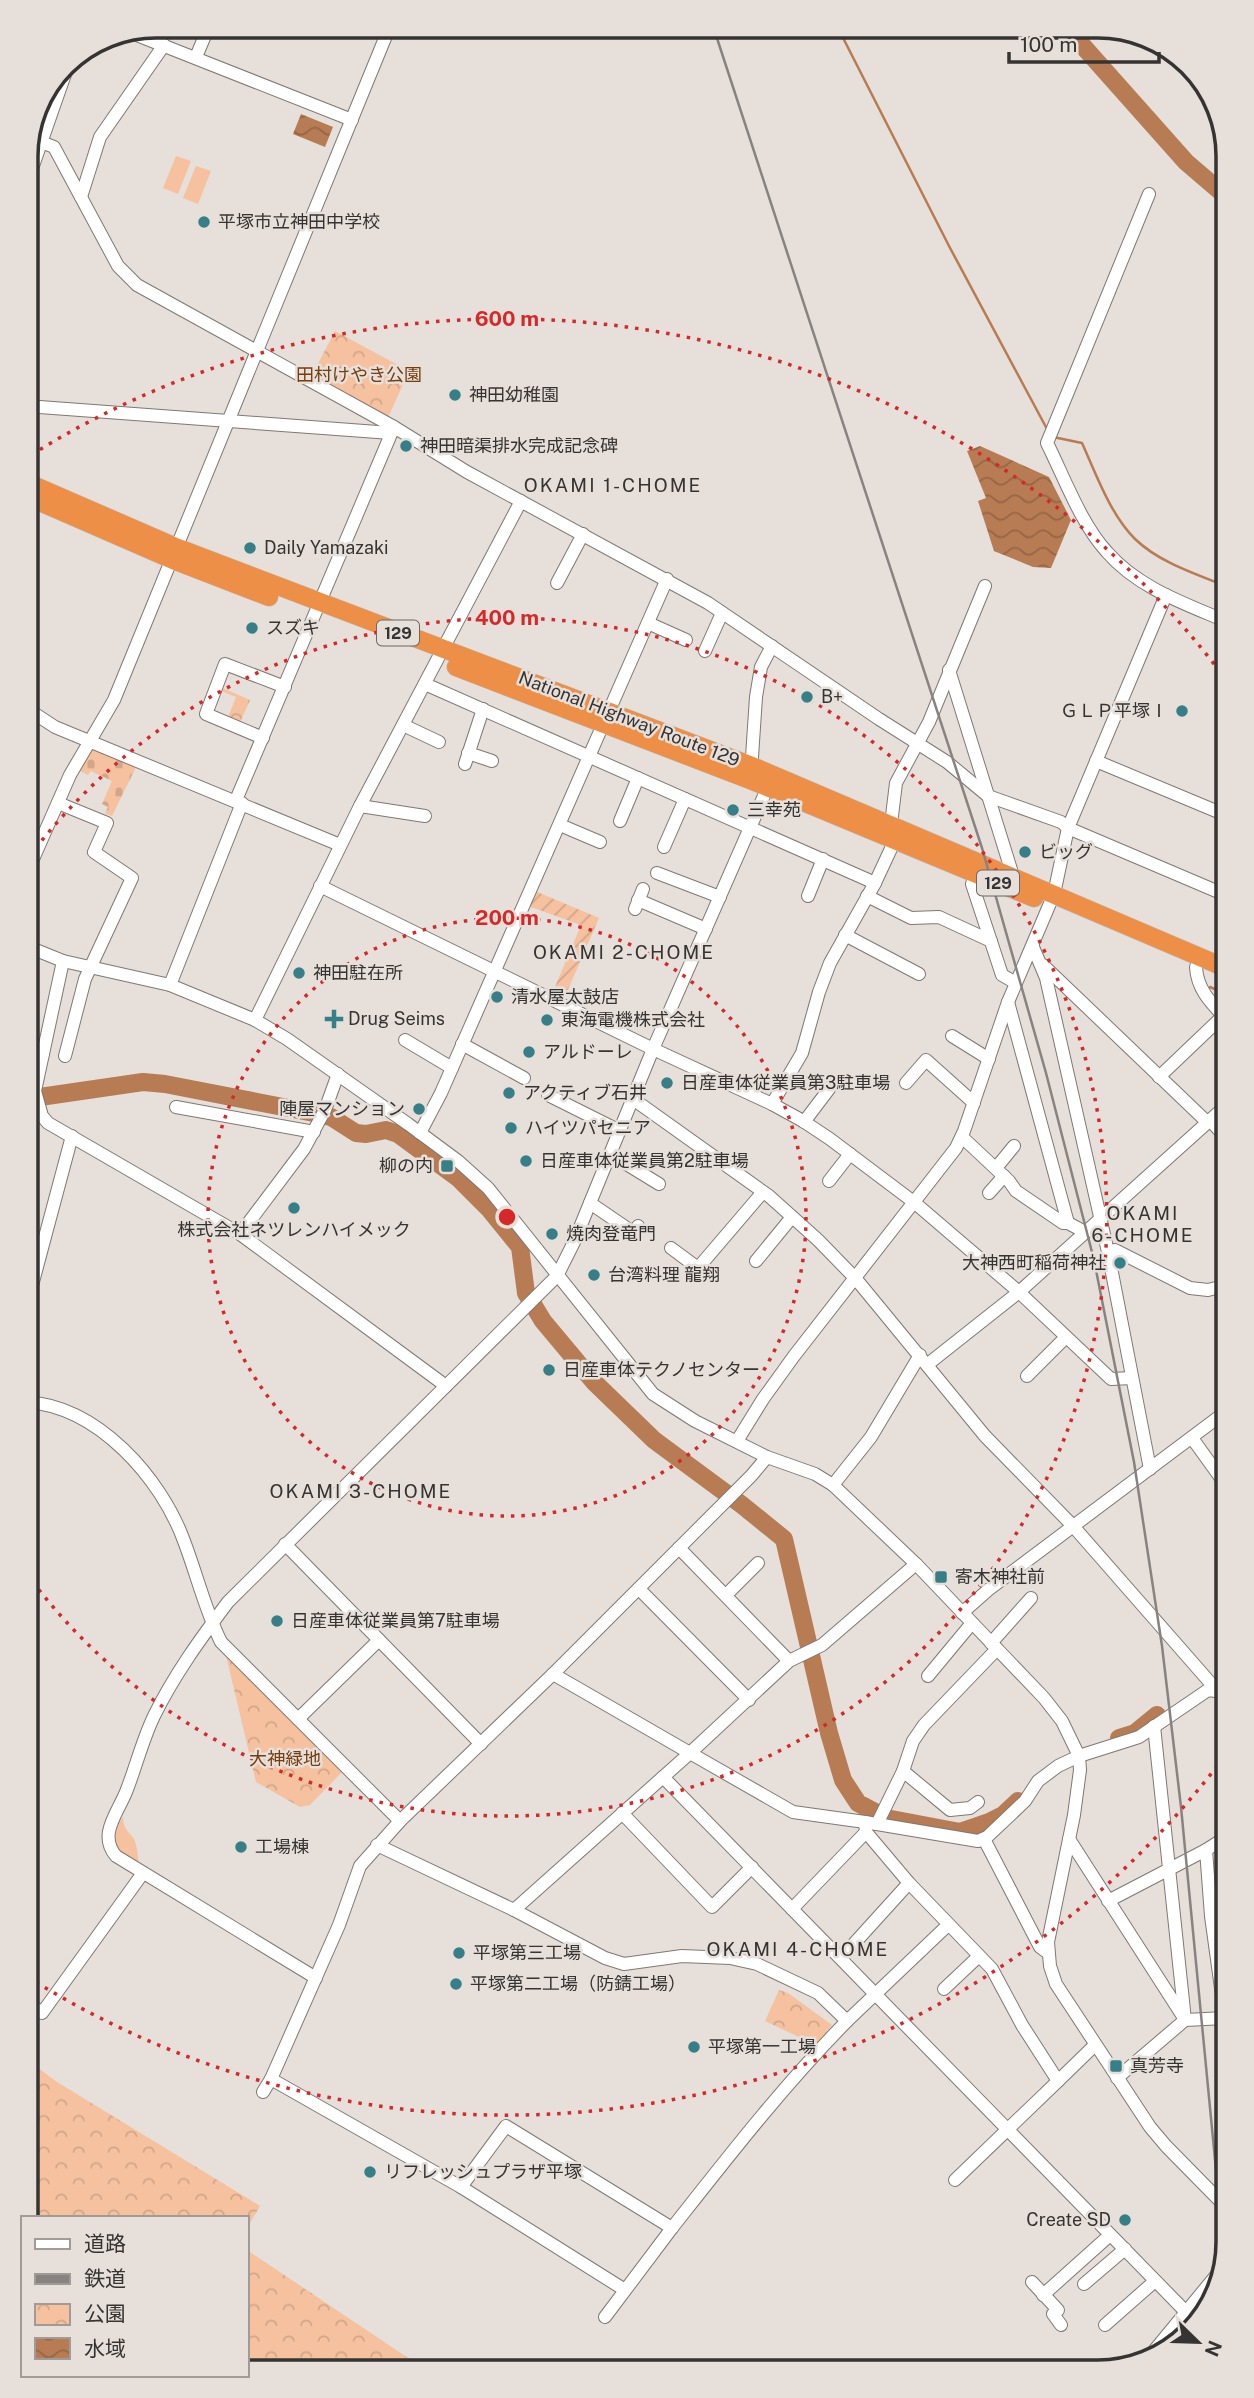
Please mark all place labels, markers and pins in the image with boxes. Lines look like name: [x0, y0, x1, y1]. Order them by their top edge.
place label: 平塚市立神田中学校: [218, 211, 380, 232]
marker: 平塚市立神田中学校: [196, 214, 212, 230]
place label: 神田幼稚園: [469, 384, 559, 405]
marker: 神田幼稚園: [447, 387, 463, 403]
place label: 神田暗渠排水完成記念碑: [420, 435, 618, 456]
marker: 神田暗渠排水完成記念碑: [398, 438, 414, 454]
place label: Daily Yamazaki: [264, 537, 388, 558]
marker: Daily Yamazaki: [242, 540, 258, 556]
place label: スズキ: [266, 617, 320, 638]
marker: スズキ: [244, 620, 260, 636]
place label: B+: [821, 686, 843, 707]
marker: B+: [799, 689, 815, 705]
place label: ＧＬＰ平塚Ⅰ: [1060, 700, 1168, 721]
marker: ＧＬＰ平塚Ⅰ: [1174, 703, 1190, 719]
place label: 三幸苑: [747, 799, 801, 820]
marker: 三幸苑: [725, 802, 741, 818]
place label: ビッグ: [1039, 841, 1093, 862]
marker: ビッグ: [1017, 844, 1033, 860]
place label: 神田駐在所: [313, 962, 403, 983]
marker: 神田駐在所: [291, 965, 307, 981]
place label: 清水屋太鼓店: [511, 986, 619, 1007]
marker: 清水屋太鼓店: [489, 989, 505, 1005]
place label: Drug Seims: [348, 1008, 445, 1029]
place label: 東海電機株式会社: [561, 1009, 705, 1030]
marker: Drug Seims: [326, 1011, 342, 1027]
marker: 東海電機株式会社: [539, 1012, 555, 1028]
place label: アルドーレ: [543, 1041, 633, 1062]
marker: アルドーレ: [521, 1044, 537, 1060]
place label: 日産車体従業員第3駐車場: [681, 1072, 890, 1093]
marker: 日産車体従業員第3駐車場: [659, 1075, 675, 1091]
place label: アクティブ石井: [523, 1082, 647, 1103]
marker: アクティブ石井: [501, 1085, 517, 1101]
place label: 陣屋マンション: [279, 1098, 405, 1119]
marker: 陣屋マンション: [411, 1101, 427, 1117]
place label: ハイツパセニア: [525, 1117, 651, 1138]
marker: ハイツパセニア: [503, 1120, 519, 1136]
place label: 日産車体従業員第2駐車場: [540, 1150, 749, 1171]
marker: 日産車体従業員第2駐車場: [518, 1153, 534, 1169]
place label: 柳の内: [379, 1155, 433, 1176]
marker: 柳の内: [439, 1158, 455, 1174]
marker: 株式会社ネツレンハイメック: [286, 1200, 302, 1216]
centre of rings: [495, 1205, 519, 1229]
place label: 株式会社ネツレンハイメック: [177, 1219, 411, 1240]
place label: 焼肉登竜門: [566, 1223, 656, 1244]
marker: 焼肉登竜門: [544, 1226, 560, 1242]
place label: 大神西町稲荷神社: [962, 1252, 1106, 1273]
marker: 大神西町稲荷神社: [1112, 1255, 1128, 1271]
place label: 台湾料理 龍翔: [608, 1264, 720, 1285]
marker: 台湾料理 龍翔: [586, 1267, 602, 1283]
place label: 日産車体テクノセンター: [563, 1359, 760, 1380]
marker: 日産車体テクノセンター: [541, 1362, 557, 1378]
place label: 寄木神社前: [955, 1566, 1045, 1587]
marker: 寄木神社前: [933, 1569, 949, 1585]
place label: 日産車体従業員第7駐車場: [291, 1610, 500, 1631]
marker: 日産車体従業員第7駐車場: [269, 1613, 285, 1629]
place label: 工場棟: [255, 1836, 309, 1857]
marker: 工場棟: [233, 1839, 249, 1855]
place label: 平塚第三工場: [473, 1942, 581, 1963]
marker: 平塚第三工場: [451, 1945, 467, 1961]
place label: 平塚第二工場（防錆工場）: [470, 1973, 686, 1994]
marker: 平塚第二工場（防錆工場）: [448, 1976, 464, 1992]
place label: 平塚第一工場: [708, 2036, 816, 2057]
marker: 平塚第一工場: [686, 2039, 702, 2055]
place label: 真芳寺: [1130, 2055, 1184, 2076]
marker: 真芳寺: [1108, 2058, 1124, 2074]
place label: リフレッシュプラザ平塚: [384, 2161, 582, 2182]
marker: リフレッシュプラザ平塚: [362, 2164, 378, 2180]
place label: Create SD: [1026, 2209, 1111, 2230]
marker: Create SD: [1117, 2212, 1133, 2228]

